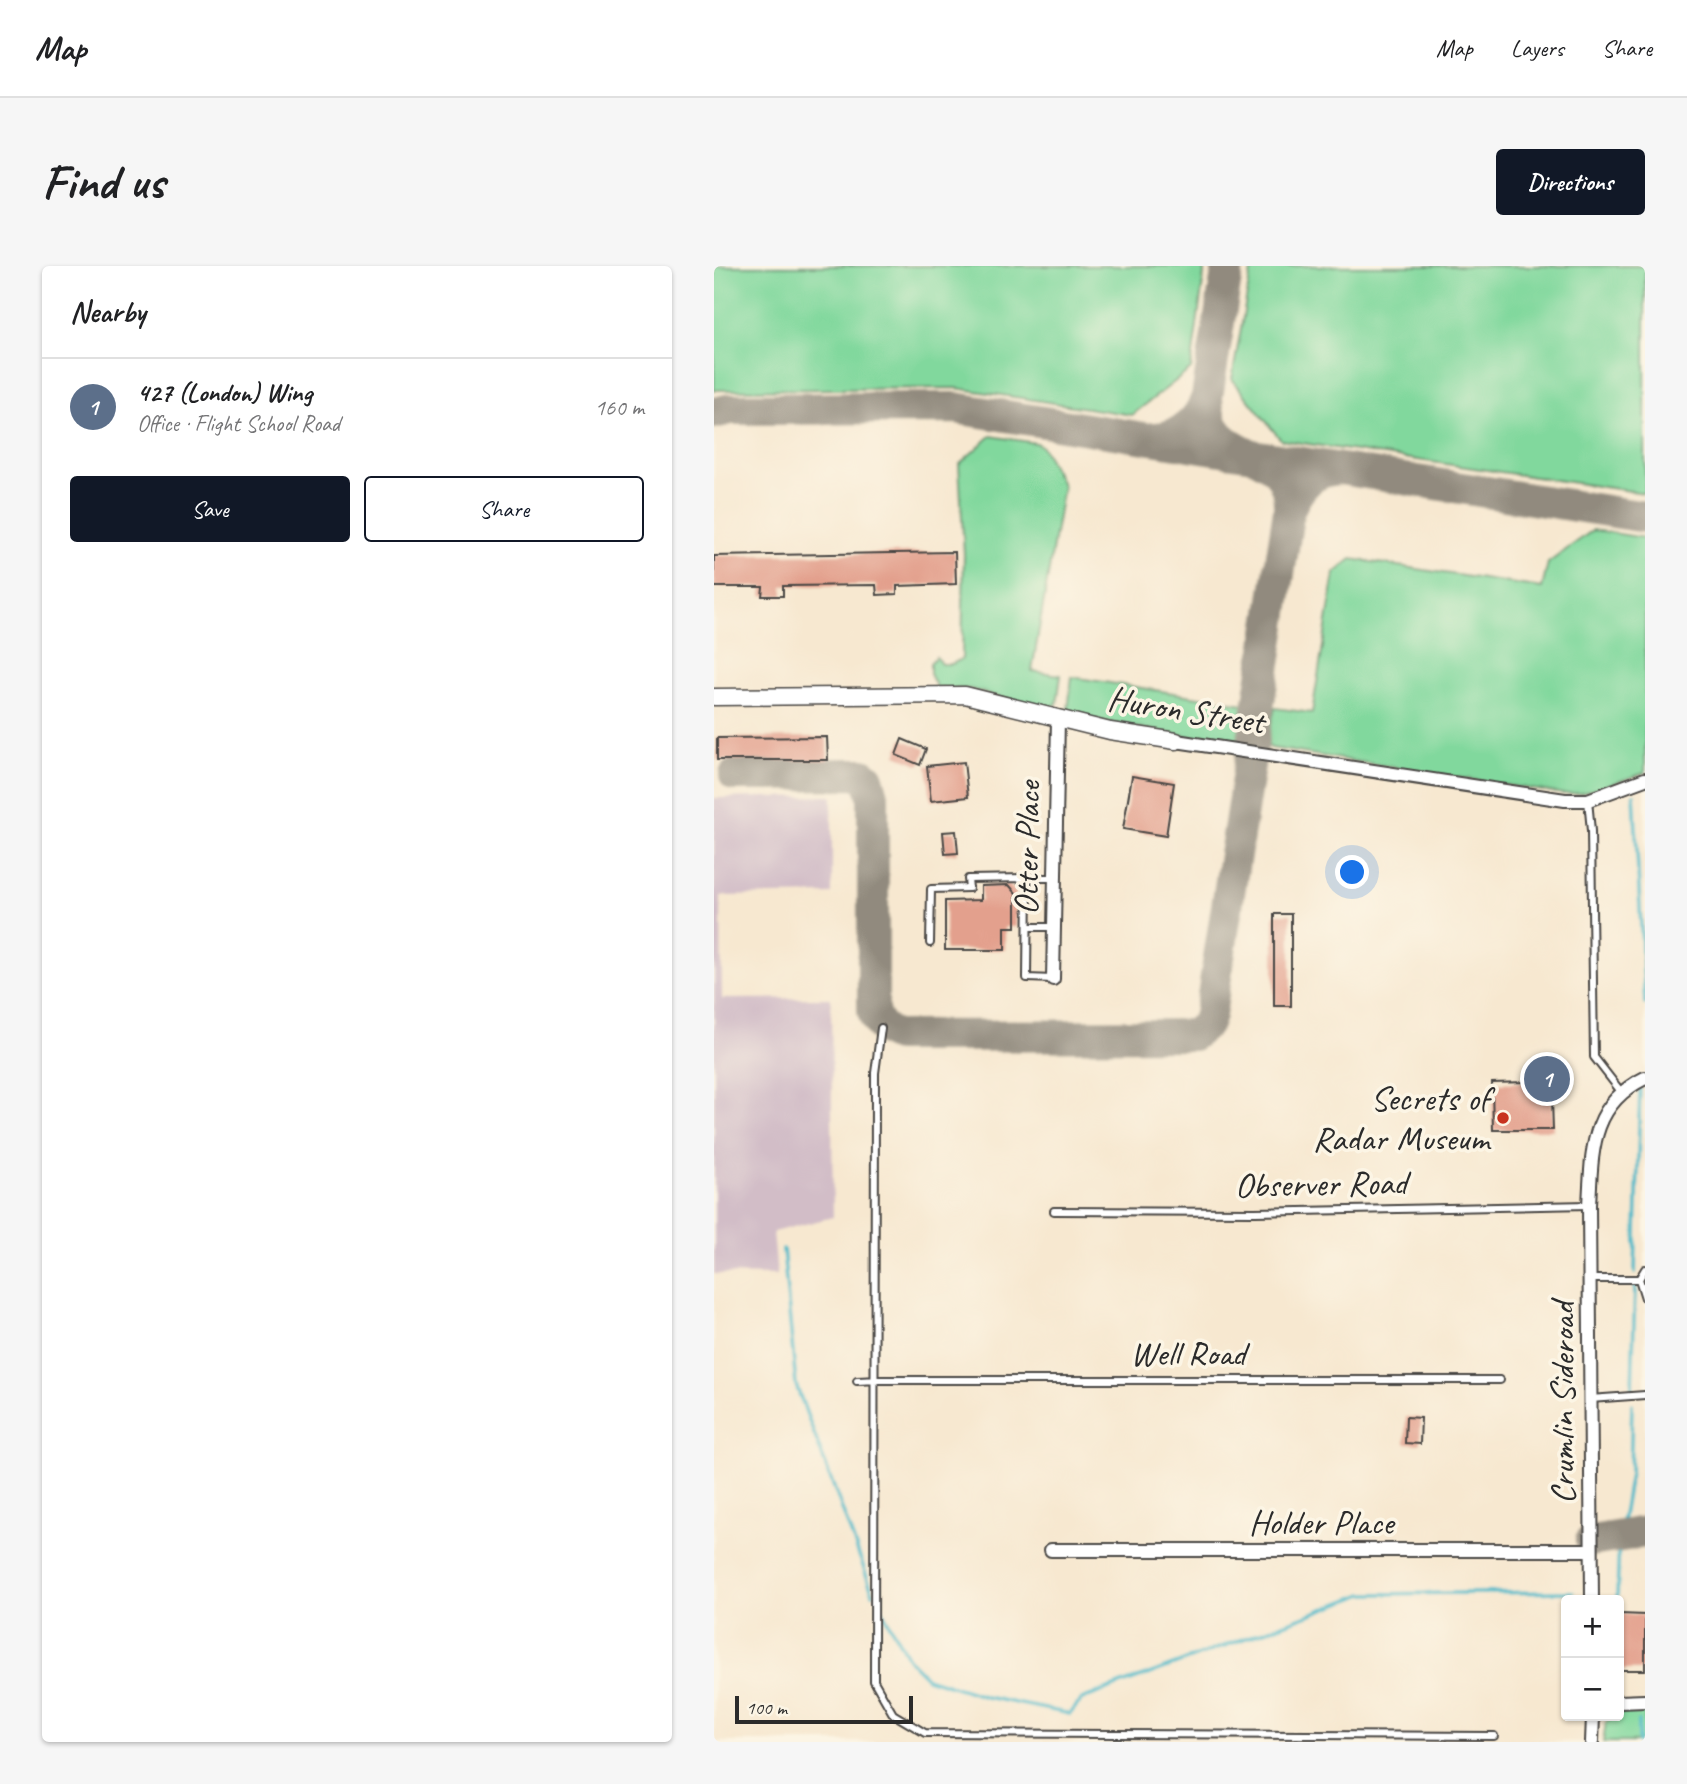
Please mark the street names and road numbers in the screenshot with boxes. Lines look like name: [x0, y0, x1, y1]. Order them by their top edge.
street label: Huron Street: [1105, 675, 1271, 745]
street label: Otter Place: [1003, 778, 1051, 915]
street label: Observer Road: [1234, 1160, 1413, 1208]
street label: Crumlin Sideroad: [1540, 1297, 1585, 1504]
street label: Well Road: [1130, 1331, 1251, 1376]
street label: Holder Place: [1249, 1500, 1396, 1545]

